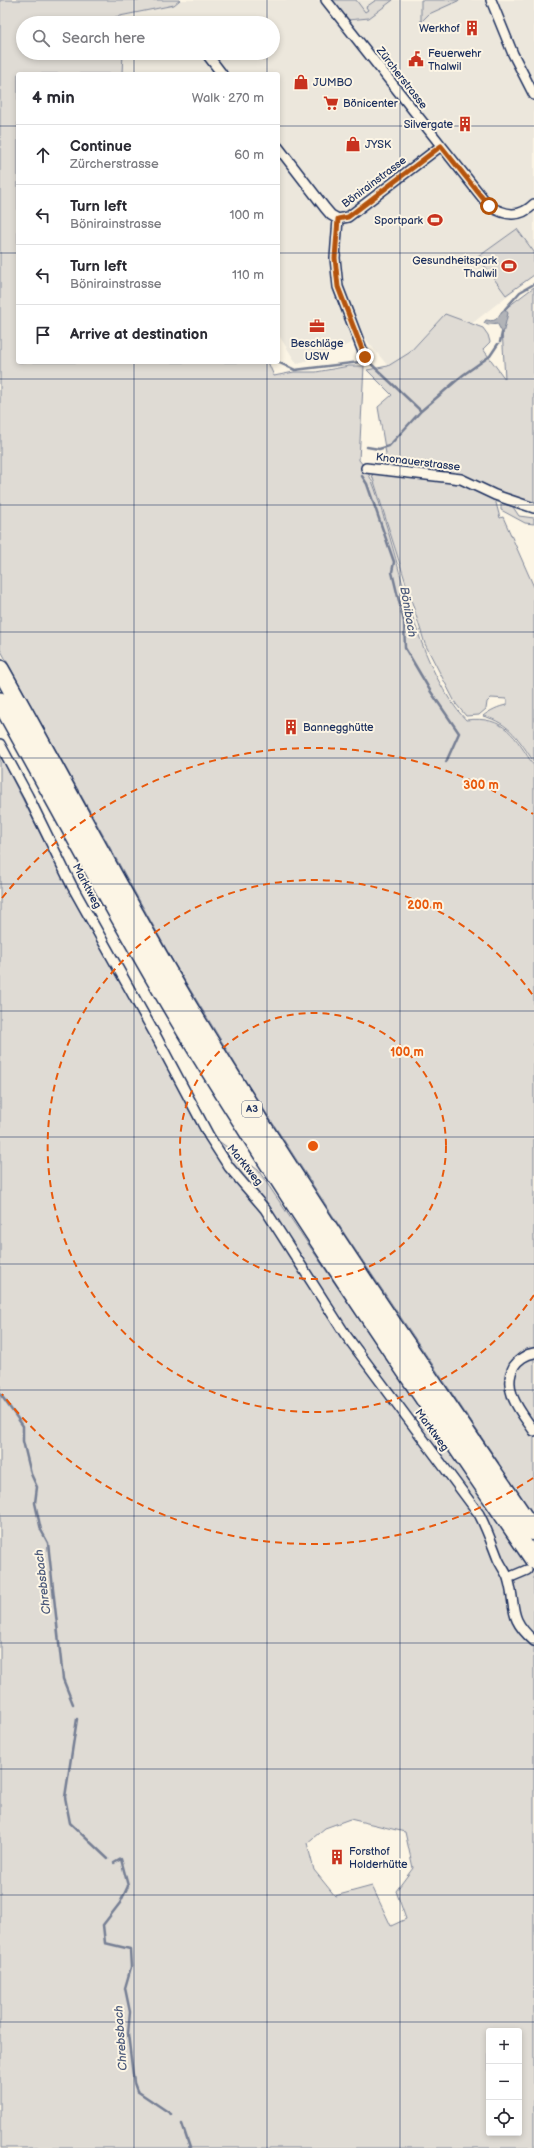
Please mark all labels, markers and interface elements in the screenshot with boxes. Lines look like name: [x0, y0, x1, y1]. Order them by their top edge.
search box: [16, 16, 280, 60]
building icon: Werkhof: [463, 19, 481, 37]
place label: Werkhof: [419, 22, 461, 35]
icon: search: [30, 27, 52, 49]
text: Search here: [62, 29, 145, 48]
street label: Zürcherstrasse: [373, 44, 431, 112]
place label: Feuerwehr Thalwil: [428, 47, 482, 73]
public building icon: Feuerwehr Thalwil: [407, 50, 425, 68]
shop icon: JUMBO: [292, 73, 310, 91]
place label: JUMBO: [313, 76, 352, 89]
text: 4 min: [32, 88, 75, 108]
text: Walk · 270 m: [192, 90, 264, 106]
supermarket icon: Bönicenter: [322, 94, 340, 112]
place label: Bönicenter: [343, 97, 399, 110]
building icon: Silvergate: [456, 115, 474, 133]
place label: Silvergate: [404, 118, 453, 131]
shop icon: JYSK: [344, 135, 362, 153]
text: Continue: [70, 137, 132, 156]
place label: JYSK: [365, 138, 392, 151]
icon: ahead: [32, 144, 54, 166]
text: 60 m: [234, 147, 264, 163]
street label: Bönirainstrasse: [339, 153, 409, 211]
text: Zürcherstrasse: [70, 156, 159, 172]
text: Turn left: [70, 197, 127, 216]
route start: [480, 197, 498, 215]
icon: left: [32, 204, 54, 226]
text: 100 m: [229, 207, 264, 223]
sports icon: Sportpark: [426, 211, 444, 229]
place label: Sportpark: [374, 214, 424, 227]
text: Bönirainstrasse: [70, 216, 162, 232]
place label: Gesundheitspark Thalwil: [412, 254, 498, 280]
text: Turn left: [70, 257, 127, 276]
sports icon: Gesundheitspark Thalwil: [500, 257, 518, 275]
icon: left: [32, 264, 54, 286]
text: 110 m: [232, 267, 264, 283]
text: Bönirainstrasse: [70, 276, 162, 292]
office icon: Beschläge USW: [308, 317, 326, 335]
icon: arrive: [32, 324, 54, 346]
text: Arrive at destination: [70, 325, 208, 344]
place label: Beschläge USW: [291, 337, 344, 363]
route end: [356, 348, 374, 366]
street label: Knonauerstrasse: [375, 450, 461, 474]
water label: Bönibach: [396, 586, 420, 639]
building icon: Bannegghütte: [282, 718, 300, 736]
place label: Bannegghütte: [303, 721, 374, 734]
text: 300 m: [463, 778, 499, 793]
street label: Marktweg: [70, 861, 104, 911]
text: 200 m: [407, 898, 443, 913]
text: 100 m: [390, 1045, 424, 1060]
road number: A3: [242, 1101, 262, 1117]
centre of rings: [306, 1139, 320, 1153]
street label: Marktweg: [225, 1142, 265, 1188]
street label: Marktweg: [412, 1406, 452, 1454]
water label: Chrebsbach: [32, 1548, 54, 1615]
place label: Forsthof Holderhütte: [349, 1845, 408, 1871]
building icon: Forsthof Holderhütte: [328, 1848, 346, 1866]
water label: Chrebsbach: [111, 2004, 131, 2071]
map controls: [486, 2028, 522, 2136]
button: +: [486, 2028, 522, 2064]
button: −: [486, 2064, 522, 2100]
button: locate: [486, 2100, 522, 2136]

